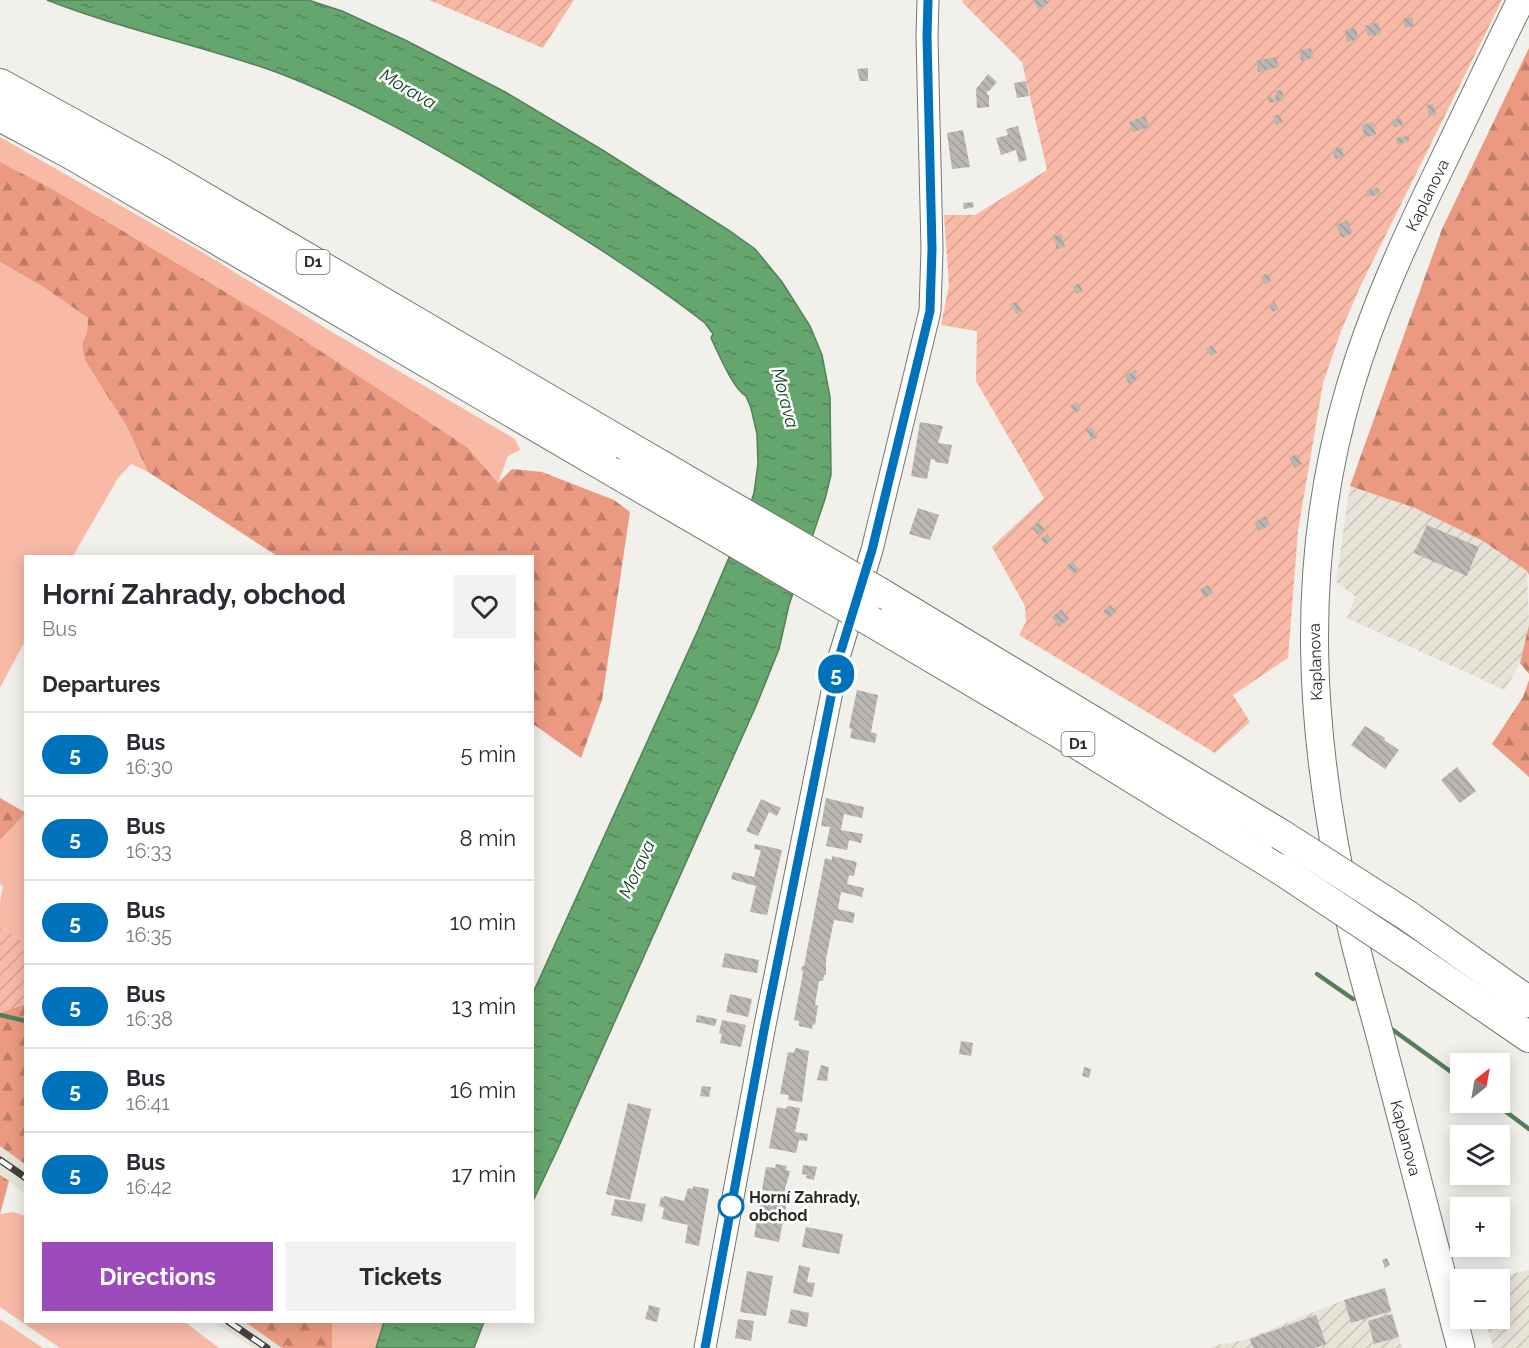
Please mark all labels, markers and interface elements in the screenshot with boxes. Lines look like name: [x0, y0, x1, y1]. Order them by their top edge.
water label: Morava: [376, 64, 440, 113]
street label: Kaplanova: [1402, 156, 1453, 234]
road number: D1: [296, 250, 330, 274]
water label: Morava: [767, 365, 804, 430]
button: heart: [453, 575, 516, 638]
text: Horní Zahrady, obchod: [42, 578, 346, 611]
text: Bus: [42, 617, 77, 641]
street label: Kaplanova: [1305, 623, 1326, 701]
line badge: 5: [816, 654, 856, 694]
text: 5: [830, 662, 842, 687]
text: Departures: [42, 671, 160, 697]
text: Bus: [126, 729, 165, 755]
road number: D1: [1062, 732, 1094, 756]
text: 5 min: [461, 741, 516, 767]
text: 5: [69, 742, 81, 767]
text: 16:30: [126, 755, 173, 779]
text: Bus: [126, 813, 165, 839]
text: 8 min: [460, 825, 516, 851]
text: 5: [69, 826, 81, 851]
water label: Morava: [614, 836, 659, 901]
text: 16:33: [126, 839, 172, 863]
text: Bus: [126, 897, 165, 923]
text: 10 min: [450, 909, 516, 935]
text: 5: [69, 910, 81, 935]
text: 16:35: [126, 923, 172, 947]
text: Bus: [126, 981, 165, 1007]
text: 13 min: [451, 993, 516, 1019]
text: 5: [69, 994, 81, 1019]
text: 16:38: [126, 1007, 173, 1031]
north arrow: [1450, 1053, 1510, 1113]
map controls: [1450, 1053, 1510, 1329]
text: Bus: [126, 1065, 165, 1091]
text: 16 min: [450, 1077, 516, 1103]
text: 5: [69, 1078, 81, 1103]
text: 16:41: [126, 1091, 170, 1115]
street label: Kaplanova: [1386, 1098, 1425, 1178]
button: layers: [1450, 1125, 1510, 1185]
text: Bus: [126, 1149, 165, 1175]
text: 17 min: [451, 1161, 516, 1187]
text: 5: [69, 1162, 81, 1187]
text: 16:42: [126, 1175, 172, 1199]
place label: Horní Zahrady, obchod: [749, 1188, 860, 1225]
marker: Horní Zahrady, obchod: [718, 1193, 744, 1219]
button: +: [1450, 1197, 1510, 1257]
button: Directions: [42, 1242, 273, 1311]
button: Tickets: [285, 1242, 516, 1311]
button: −: [1450, 1269, 1510, 1329]

